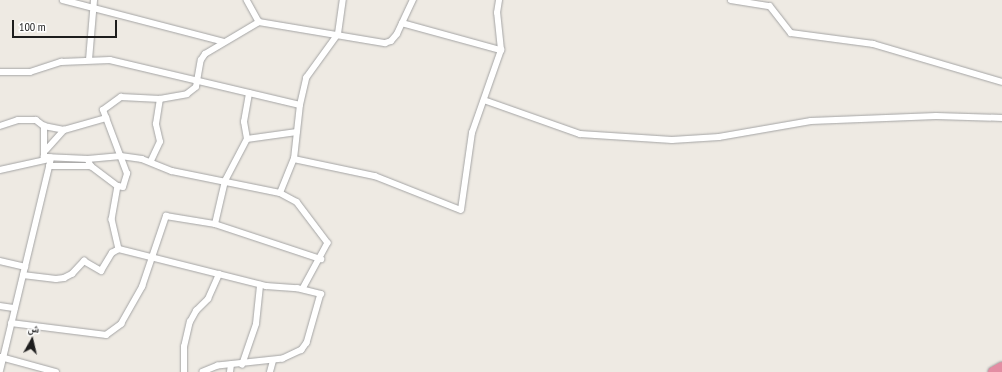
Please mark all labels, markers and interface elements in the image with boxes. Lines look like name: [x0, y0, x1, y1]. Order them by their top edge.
scale bar: [14, 12, 119, 38]
text: 100 m: [19, 19, 46, 34]
north arrow: [12, 320, 52, 360]
text: ش: [27, 320, 40, 336]

